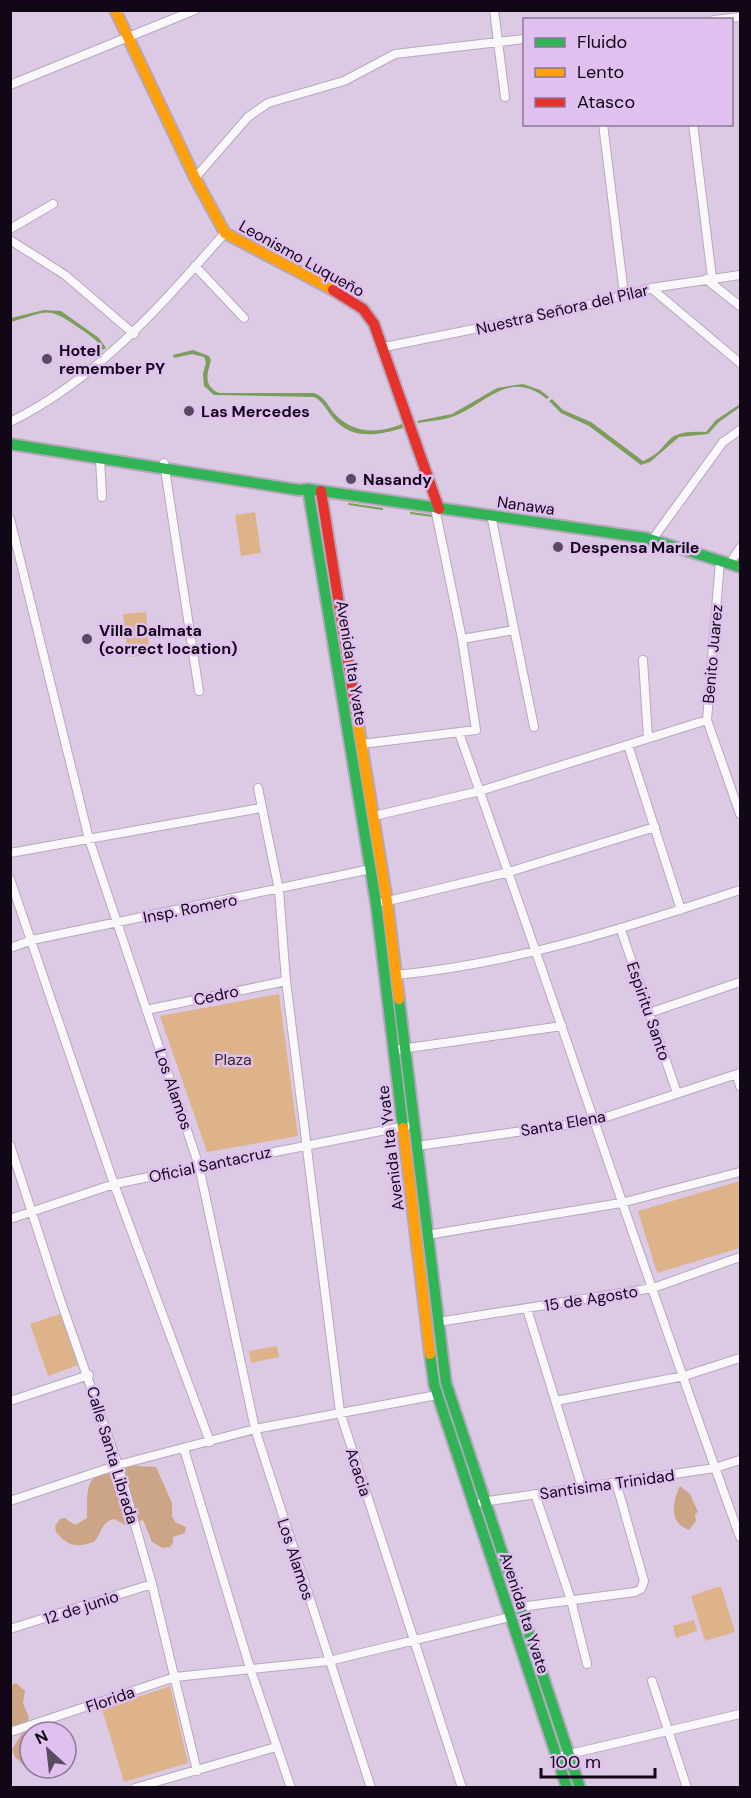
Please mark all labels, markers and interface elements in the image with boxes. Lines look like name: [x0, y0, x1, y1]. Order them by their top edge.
legend: [523, 18, 733, 126]
text: Fluido: [577, 30, 627, 54]
text: Lento: [577, 60, 624, 84]
text: Atasco: [577, 90, 635, 114]
street label: Leonismo Luqueño: [235, 215, 368, 302]
street label: Nuestra Señora del Pilar: [474, 279, 650, 340]
place label: Hotel remember PY: [59, 340, 165, 379]
marker: Hotel remember PY: [40, 352, 54, 366]
place label: Las Mercedes: [201, 401, 310, 422]
marker: Las Mercedes: [182, 404, 196, 418]
place label: Nasandy: [363, 469, 432, 490]
marker: Nasandy: [344, 472, 358, 486]
street label: Nanawa: [496, 491, 556, 520]
place label: Despensa Marile: [570, 537, 699, 558]
marker: Despensa Marile: [551, 540, 565, 554]
street label: Avenida Ita Yvate: [331, 599, 372, 727]
street label: Benito Juarez: [698, 604, 727, 705]
place label: Villa Dalmata (correct location): [99, 620, 238, 659]
marker: Villa Dalmata (correct location): [80, 632, 94, 646]
street label: Insp. Romero: [141, 889, 239, 928]
street label: Espiritu Santo: [622, 959, 675, 1063]
street label: Cedro: [192, 980, 241, 1011]
street label: Los Alamos: [150, 1046, 197, 1133]
park label: Plaza: [214, 1049, 252, 1070]
street label: Avenida Ita Yvate: [372, 1084, 409, 1212]
street label: Santa Elena: [519, 1106, 607, 1141]
street label: Oficial Santacruz: [147, 1141, 273, 1188]
street label: 15 de Agosto: [543, 1281, 639, 1316]
street label: Calle Santa Librada: [82, 1384, 143, 1526]
street label: Acacia: [341, 1445, 376, 1499]
street label: Santisima Trinidad: [538, 1465, 676, 1504]
street label: Los Alamos: [272, 1516, 319, 1603]
street label: Avenida Ita Yvate: [495, 1550, 554, 1676]
street label: 12 de junio: [41, 1586, 121, 1629]
street label: Florida: [83, 1681, 137, 1718]
north arrow: [18, 1720, 78, 1780]
text: N: [31, 1725, 51, 1749]
scale bar: [541, 1741, 655, 1779]
text: 100 m: [550, 1750, 601, 1774]

